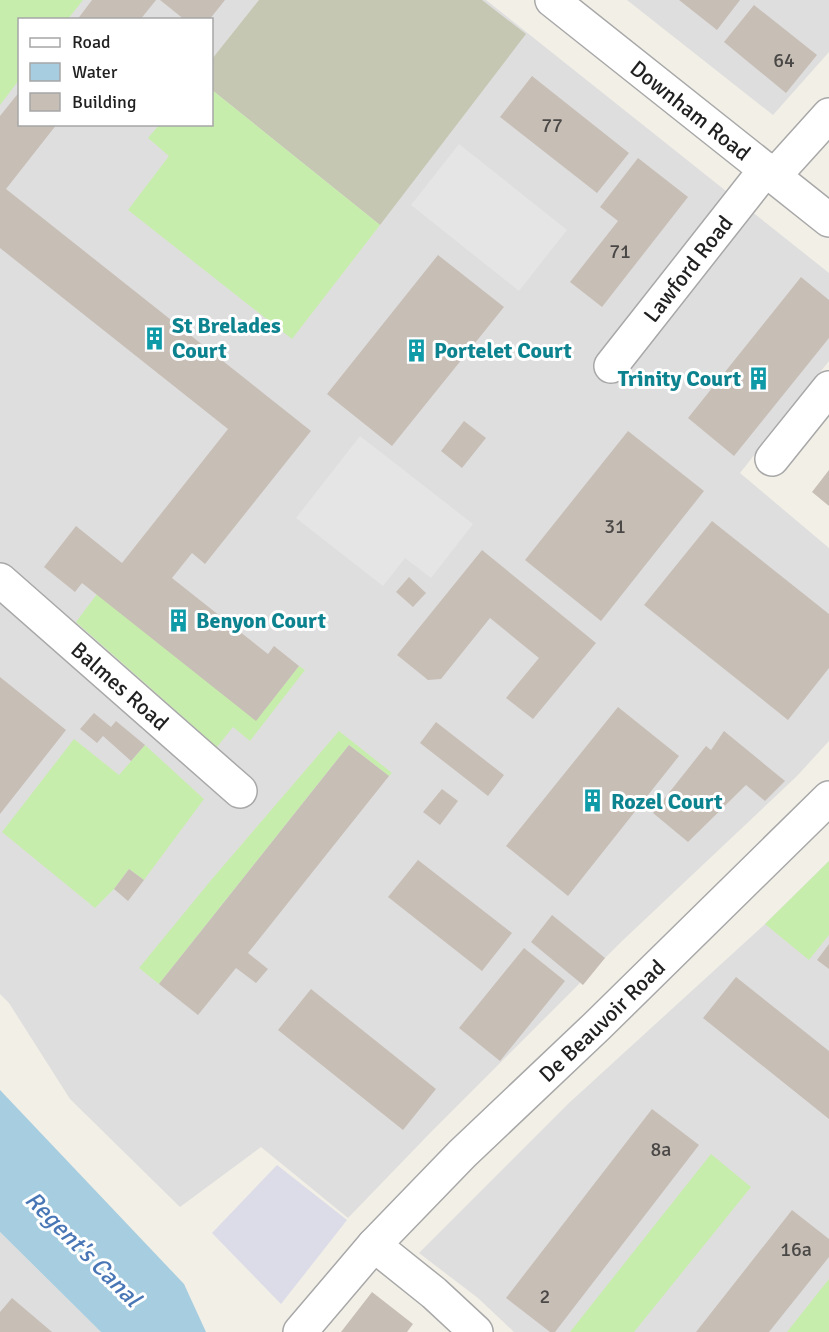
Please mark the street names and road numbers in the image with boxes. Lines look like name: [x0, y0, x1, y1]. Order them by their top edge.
street label: Downham Road: [625, 54, 756, 166]
street label: Lawford Road: [637, 210, 738, 327]
street label: Balmes Road: [66, 636, 175, 736]
street label: De Beauvoir Road: [533, 954, 670, 1088]

